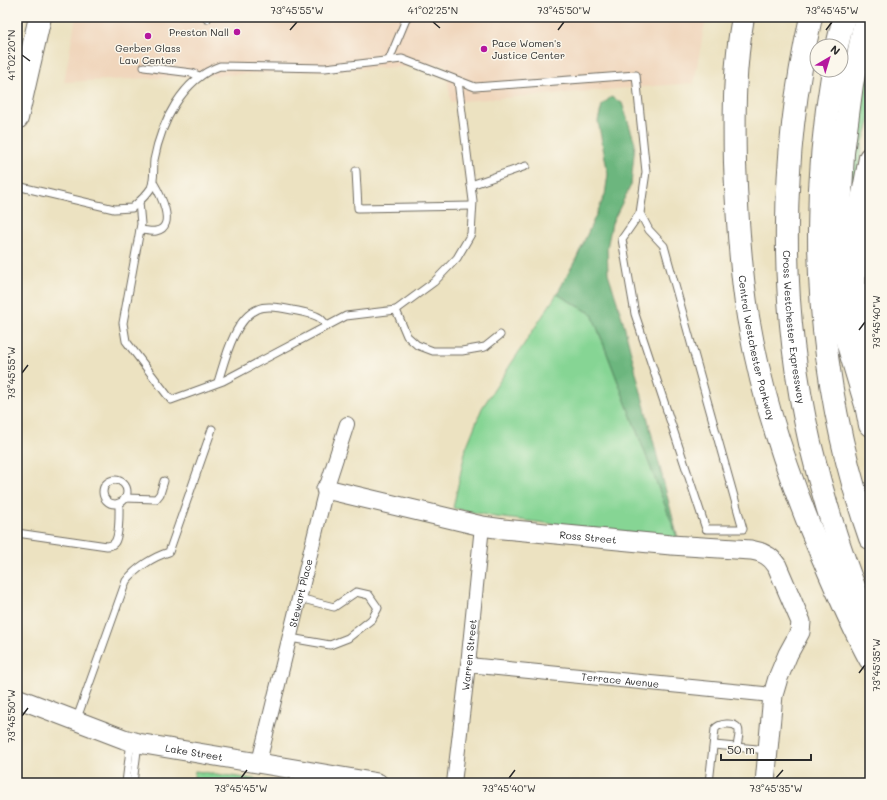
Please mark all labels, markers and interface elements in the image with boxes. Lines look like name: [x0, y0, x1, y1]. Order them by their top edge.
text: 73°45'55"W: [270, 3, 324, 17]
text: 41°02'25"N: [408, 3, 458, 17]
text: 73°45'50"W: [537, 3, 591, 17]
text: 73°45'45"W: [805, 3, 859, 17]
place label: Preston Nall: [169, 25, 229, 39]
marker: Preston Nall: [232, 27, 242, 37]
text: 41°02'20"N: [4, 30, 18, 80]
marker: Gerber Glass Law Center: [143, 31, 153, 41]
place label: Pace Women's Justice Center: [492, 36, 565, 62]
north arrow: [809, 38, 849, 78]
place label: Gerber Glass Law Center: [115, 41, 181, 67]
text: N: [828, 41, 843, 58]
marker: Pace Women's Justice Center: [479, 44, 489, 54]
street label: Cross Westchester Expressway: [780, 250, 809, 405]
street label: Central Westchester Parkway: [736, 275, 779, 422]
text: 73°45'40"W: [869, 295, 883, 349]
text: 73°45'55"W: [4, 346, 18, 400]
street label: Ross Street: [559, 527, 617, 547]
street label: Stewart Place: [285, 557, 316, 629]
street label: Warren Street: [458, 618, 480, 691]
text: 73°45'35"W: [869, 638, 883, 692]
street label: Terrace Avenue: [581, 669, 660, 691]
text: 73°45'50"W: [4, 689, 18, 743]
scale bar: [721, 736, 811, 762]
street label: Lake Street: [164, 741, 224, 764]
text: 50 m: [727, 741, 755, 757]
text: 73°45'45"W: [214, 781, 268, 795]
text: 73°45'40"W: [482, 781, 536, 795]
text: 73°45'35"W: [749, 781, 803, 795]

